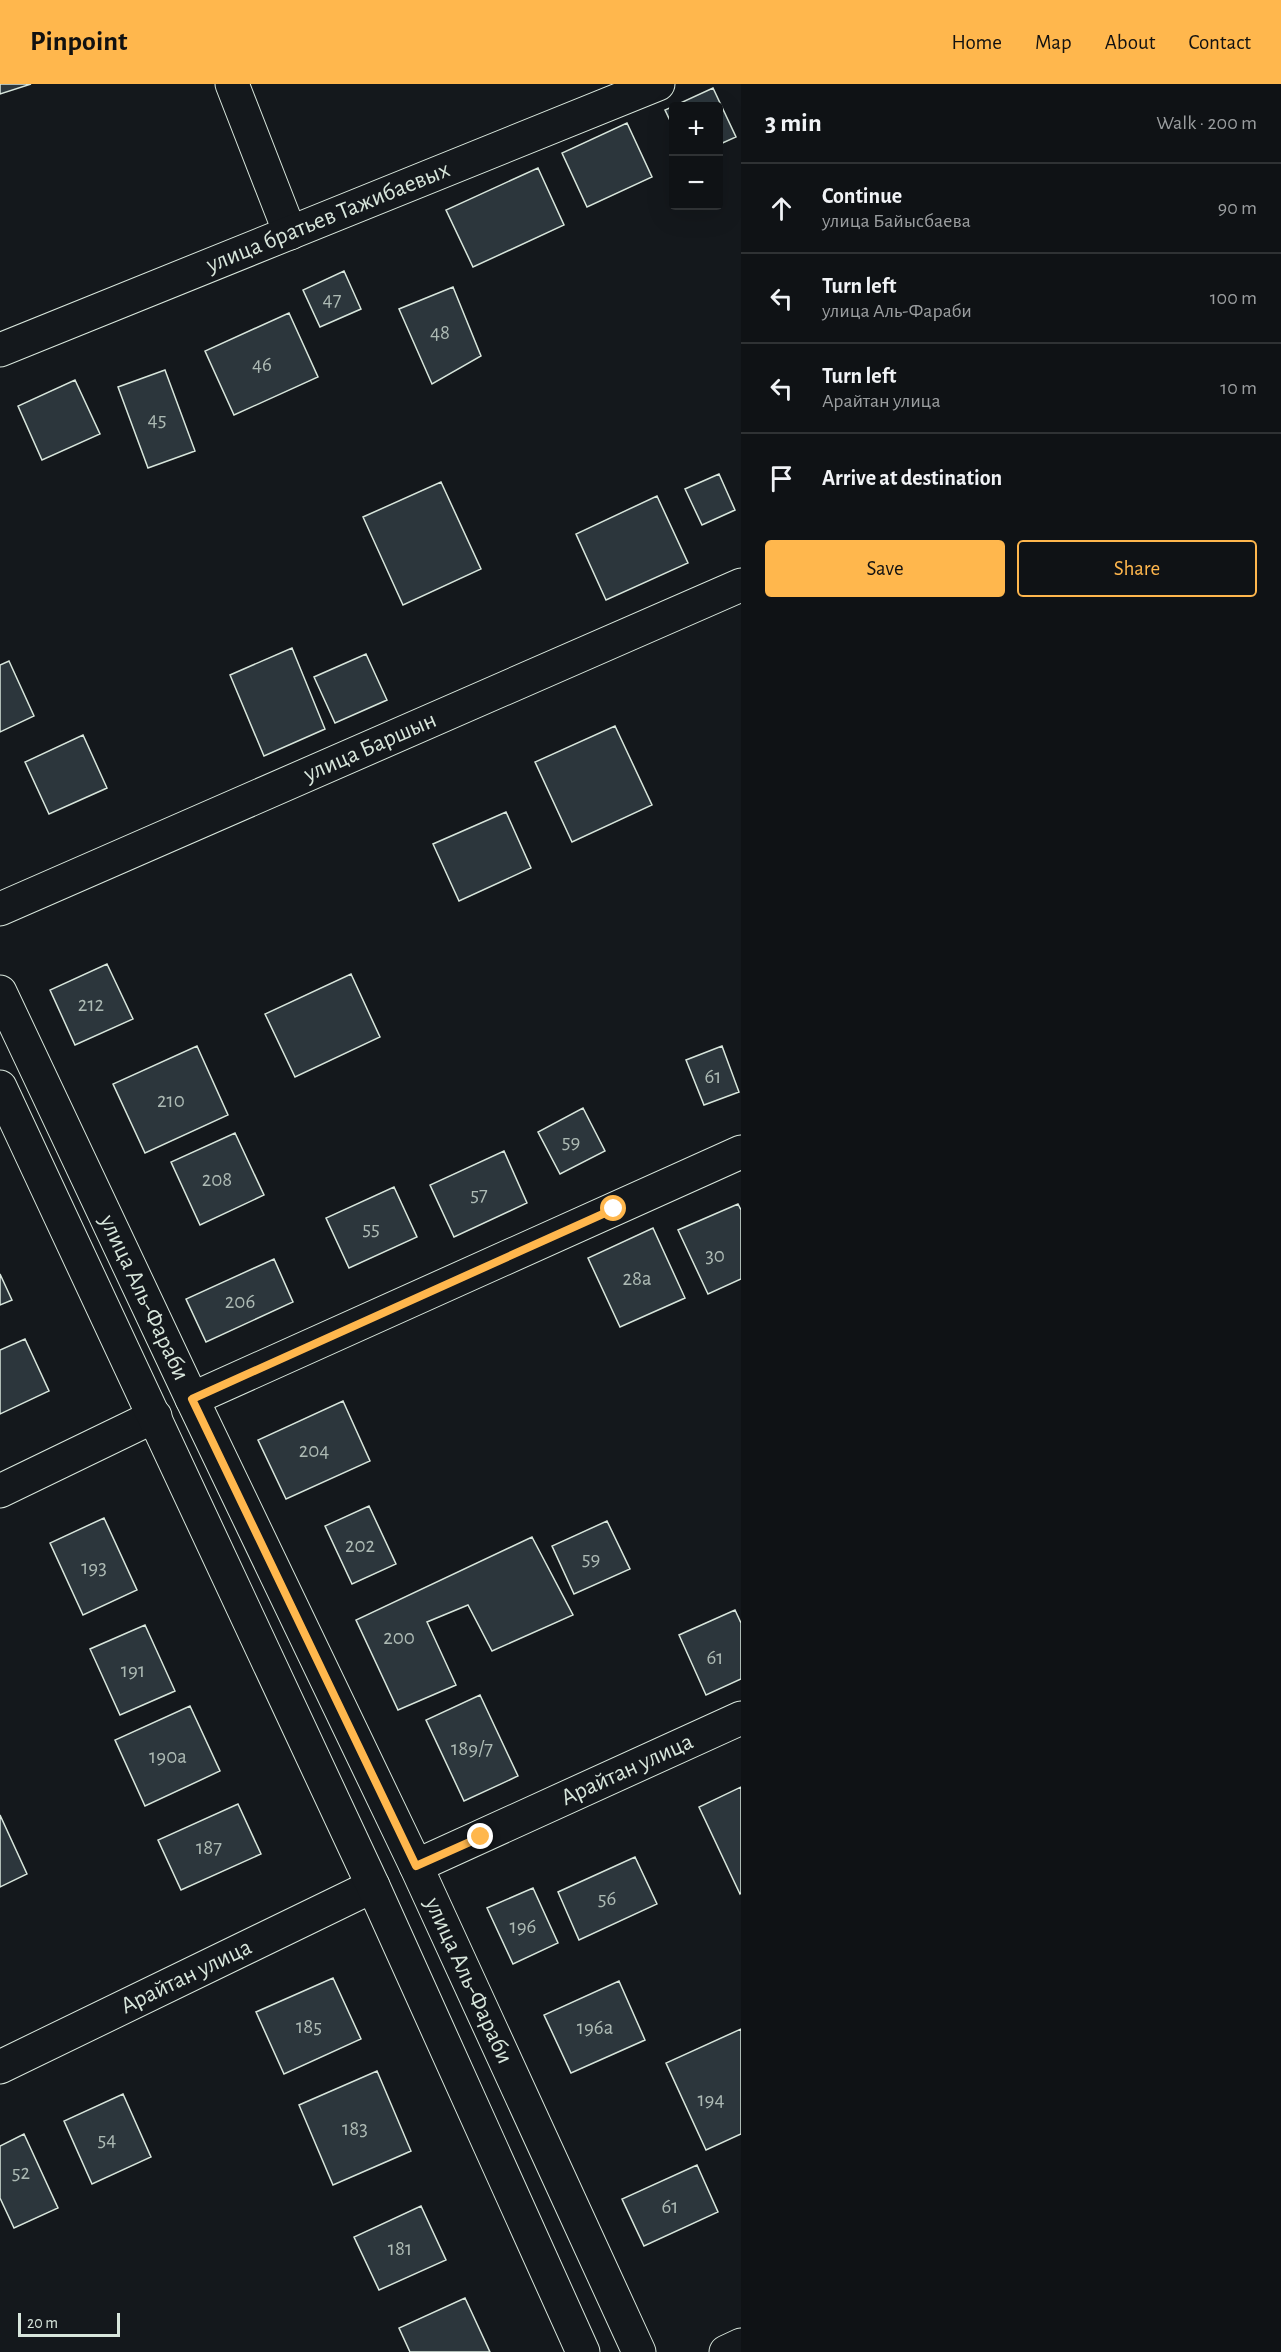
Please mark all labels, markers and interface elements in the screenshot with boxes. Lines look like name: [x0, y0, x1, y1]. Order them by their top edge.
text: Pinpoint: [30, 28, 128, 56]
text: Home: [951, 32, 1002, 53]
text: Map: [1035, 32, 1072, 53]
text: About: [1105, 32, 1155, 53]
text: Contact: [1188, 32, 1251, 53]
map controls: [669, 102, 723, 210]
button: +: [669, 102, 723, 156]
text: 3 min: [765, 110, 822, 136]
text: Walk · 200 m: [1156, 113, 1257, 133]
button: −: [669, 156, 723, 210]
street label: улица братьев Тажибаевых: [202, 157, 454, 278]
text: Continue: [822, 185, 902, 207]
icon: ahead: [765, 192, 798, 225]
text: 90 m: [1218, 198, 1257, 218]
text: улица Байысбаева: [822, 211, 971, 231]
text: Turn left: [822, 275, 896, 297]
icon: left: [765, 282, 798, 315]
text: 100 m: [1210, 288, 1257, 308]
house number: 47: [323, 289, 342, 310]
text: улица Аль-Фараби: [822, 301, 972, 321]
house number: 48: [430, 322, 450, 343]
house number: 46: [252, 354, 272, 375]
text: Turn left: [822, 365, 896, 387]
icon: left: [765, 372, 798, 405]
text: 10 m: [1220, 378, 1257, 398]
text: Арайтан улица: [822, 391, 941, 411]
house number: 45: [148, 409, 166, 430]
icon: arrive: [765, 462, 798, 495]
text: Arrive at destination: [822, 467, 1002, 489]
button: Save: [765, 540, 1005, 597]
button: Share: [1017, 540, 1257, 597]
street label: улица Баршын: [299, 708, 440, 787]
house number: 212: [78, 994, 104, 1015]
house number: 61: [704, 1066, 722, 1087]
house number: 210: [157, 1090, 185, 1111]
house number: 59: [562, 1131, 580, 1152]
house number: 208: [202, 1169, 232, 1190]
house number: 57: [470, 1184, 488, 1205]
route start: [600, 1195, 626, 1221]
street label: улица Аль-Фараби: [95, 1210, 193, 1384]
house number: 55: [362, 1218, 380, 1239]
house number: 30: [705, 1245, 725, 1266]
house number: 28а: [622, 1268, 652, 1289]
house number: 206: [225, 1291, 255, 1312]
house number: 204: [299, 1440, 329, 1461]
house number: 202: [345, 1535, 375, 1556]
house number: 59: [582, 1548, 600, 1569]
house number: 193: [81, 1557, 107, 1578]
house number: 200: [383, 1627, 415, 1648]
house number: 61: [706, 1647, 724, 1668]
house number: 191: [121, 1660, 145, 1681]
street label: Арайтан улица: [557, 1729, 697, 1810]
house number: 189/7: [451, 1738, 493, 1759]
house number: 190а: [149, 1746, 187, 1767]
route end: [467, 1823, 493, 1849]
house number: 187: [196, 1837, 222, 1858]
house number: 56: [598, 1888, 616, 1909]
street label: улица Аль-Фараби: [420, 1893, 517, 2067]
house number: 196: [510, 1916, 536, 1937]
street label: Арайтан улица: [117, 1935, 256, 2018]
house number: 185: [296, 2016, 322, 2037]
house number: 196а: [577, 2017, 614, 2038]
house number: 194: [697, 2089, 725, 2110]
house number: 183: [342, 2118, 368, 2139]
house number: 54: [98, 2129, 116, 2150]
house number: 52: [12, 2162, 30, 2183]
house number: 61: [661, 2196, 679, 2217]
house number: 181: [388, 2238, 412, 2259]
scale bar: [18, 2310, 120, 2338]
text: 20 m: [27, 2315, 58, 2331]

